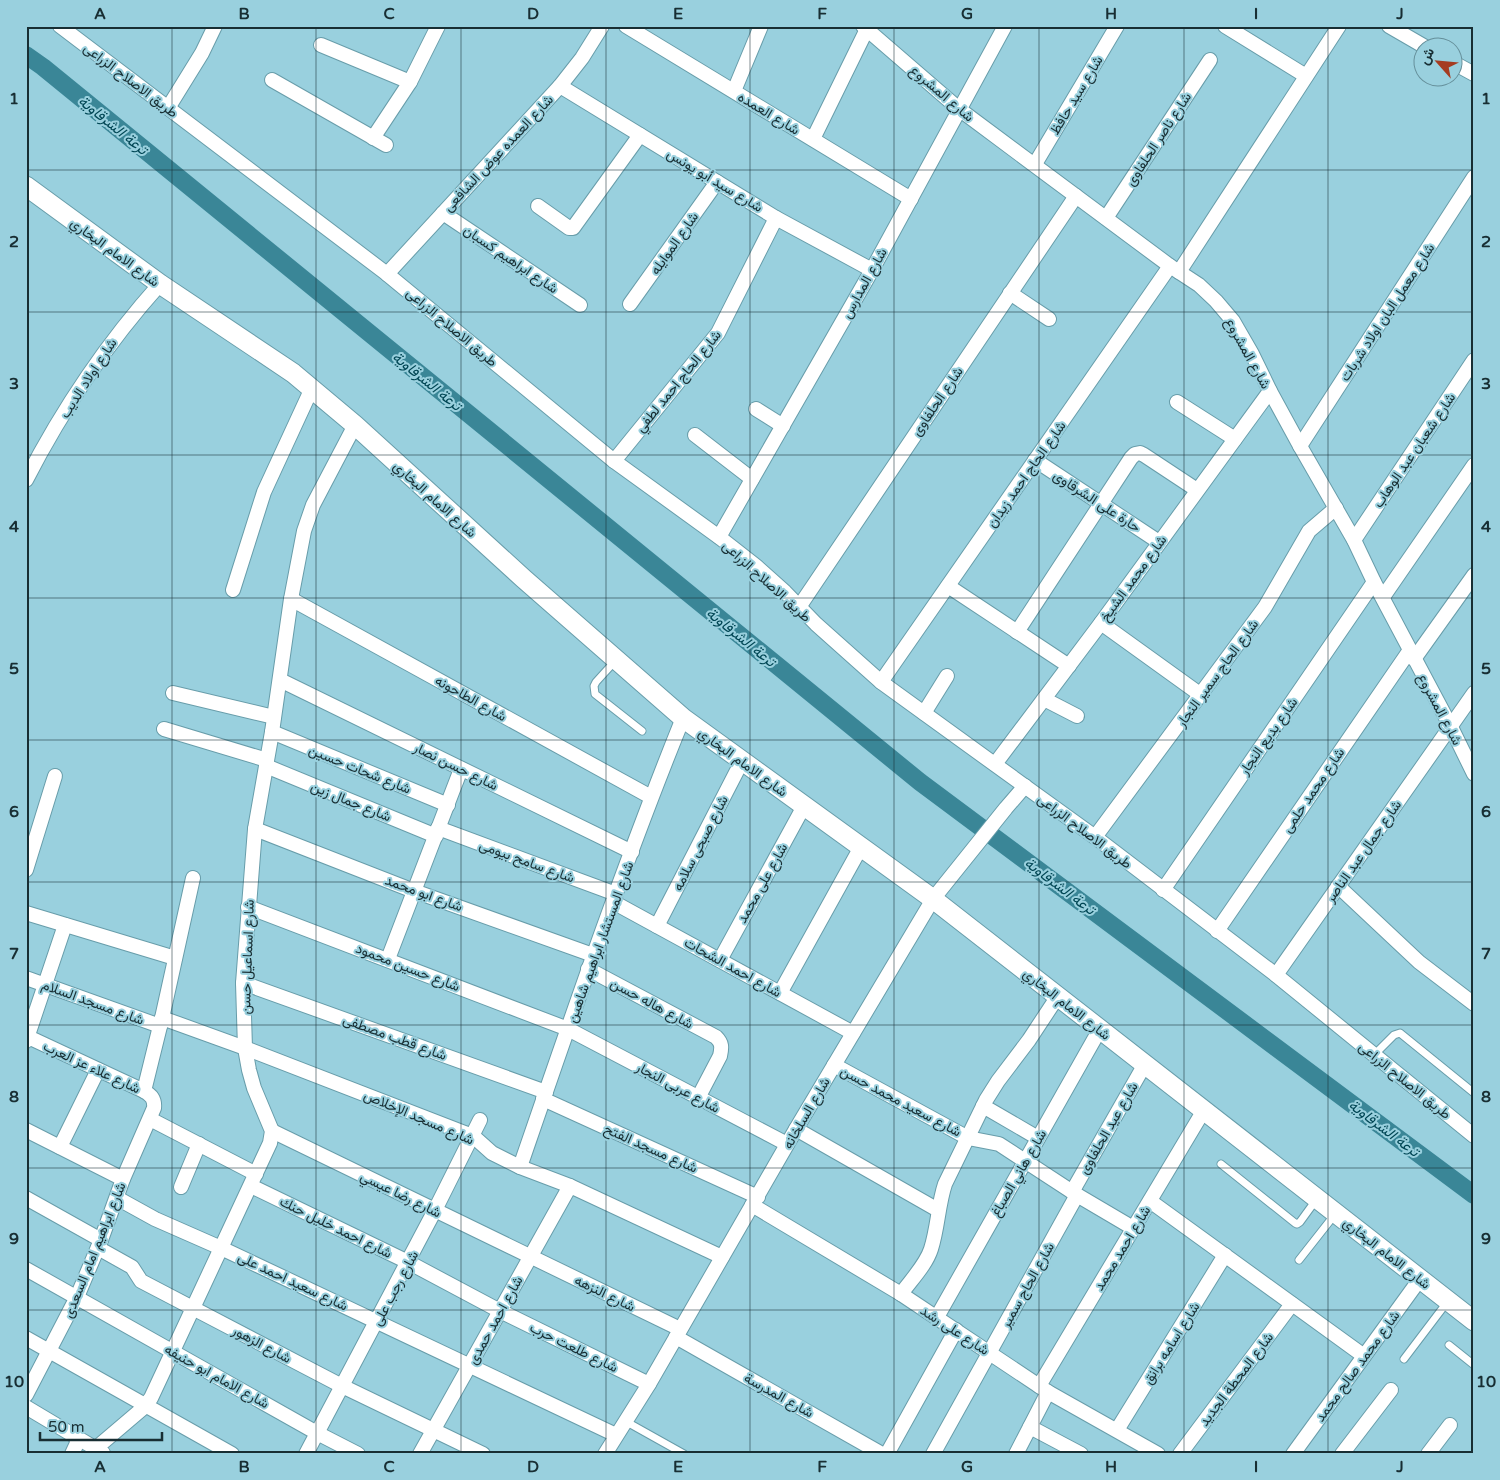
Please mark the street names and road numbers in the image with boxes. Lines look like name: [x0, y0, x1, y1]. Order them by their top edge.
street label: طريق الاصلاح الزراعى: [79, 39, 181, 123]
street label: شارع سيد حافظ: [1046, 53, 1108, 139]
street label: شارع المشروع: [905, 61, 977, 127]
street label: شارع العمده: [734, 88, 803, 140]
street label: شارع ناصر الحلفاوى: [1122, 89, 1197, 190]
street label: شارع العمده عوض الشافعى: [440, 91, 558, 217]
street label: شارع سيد أبو يونس: [663, 145, 766, 217]
street label: شارع الموايله: [647, 209, 704, 279]
street label: شارع الامام البخاري: [65, 214, 163, 293]
street label: شارع ابراهيم كسبان: [459, 222, 561, 299]
street label: شارع معمل البان اولاد شربات: [1336, 240, 1440, 386]
street label: شارع المدارس: [838, 245, 893, 322]
street label: طريق الاصلاح الزراعى: [401, 284, 501, 372]
street label: شارع المشروع: [1219, 315, 1274, 393]
street label: شارع الحاج احمد لطفي: [632, 327, 727, 438]
street label: شارع اولاد الديب: [56, 335, 122, 422]
street label: شارع الحلفاوى: [908, 363, 968, 440]
street label: شارع شعبان عبد الوهاب: [1370, 390, 1461, 512]
street label: شارع الحاج احمد زيدان: [983, 418, 1071, 532]
street label: شارع الامام البخاري: [388, 458, 480, 543]
street label: حارة على الشرقاوى: [1050, 467, 1144, 536]
street label: شارع محمد الشيخ: [1096, 532, 1172, 626]
street label: طريق الاصلاح الزراعى: [717, 537, 815, 627]
street label: شارع الحاج سمير النجار: [1172, 616, 1264, 732]
street label: شارع المشروع: [1412, 670, 1466, 749]
street label: شارع الطاحونه: [431, 672, 509, 727]
street label: شارع بديع النجار: [1235, 694, 1303, 780]
street label: شارع الامام البخاري: [693, 724, 791, 803]
street label: شارع حسن نصار: [409, 738, 501, 796]
street label: شارع شحات حسين: [305, 741, 413, 800]
street label: شارع محمد حلمى: [1279, 744, 1350, 837]
street label: شارع جمال زين: [307, 778, 393, 827]
street label: طريق الاصلاح الزراعى: [1033, 790, 1135, 874]
street label: شارع صبحى سلامه: [669, 793, 734, 895]
street label: شارع جمال عبد الناصر: [1321, 797, 1407, 908]
street label: شارع سامح بيومى: [476, 836, 577, 888]
street label: شارع على محمد: [733, 840, 793, 927]
street label: شارع المستشار ابراهيم شاهين: [563, 859, 639, 1026]
street label: شارع ابو محمد: [382, 872, 465, 917]
street label: شارع اسماعيل حسن: [237, 899, 260, 1015]
street label: شارع احمد الشحات: [680, 934, 784, 1003]
street label: شارع حسين محمود: [353, 940, 462, 997]
street label: شارع الامام البخاري: [1018, 965, 1114, 1046]
street label: شارع هاله حسن: [606, 974, 696, 1034]
street label: شارع مسجد السلام: [39, 976, 146, 1031]
street label: شارع قطب مصطفى: [340, 1011, 449, 1066]
street label: شارع علاء عز العرب: [40, 1038, 143, 1099]
street label: طريق الاصلاح الزراعى: [1354, 1038, 1454, 1124]
street label: شارع عربى النجار: [631, 1058, 723, 1118]
street label: شارع سعيد محمد حسن: [836, 1062, 964, 1142]
street label: شارع السلخانه: [779, 1074, 835, 1153]
street label: شارع عيد الحلفاوى: [1075, 1079, 1143, 1178]
street label: شارع مسجد الإخلاص: [360, 1087, 477, 1150]
street label: شارع مسجد الفتح: [601, 1120, 700, 1179]
street label: شارع هاني الصباغ: [987, 1127, 1053, 1221]
street label: شارع رضا عيسي: [356, 1168, 444, 1224]
street label: شارع ابراهيم امام السعدى: [59, 1180, 131, 1321]
street label: شارع احمد خليل حنك: [276, 1193, 395, 1264]
street label: شارع احمد محمد: [1090, 1203, 1156, 1295]
street label: شارع الامام البخاري: [1338, 1214, 1434, 1295]
street label: شارع الحاج سمير: [996, 1239, 1060, 1333]
street label: شارع سعيد احمد على: [234, 1248, 351, 1316]
street label: شارع رجب على: [369, 1248, 424, 1330]
street label: شارع النزهه: [571, 1272, 638, 1317]
street label: شارع احمد حمدى: [464, 1273, 528, 1368]
street label: شارع اسامه برانق: [1139, 1299, 1205, 1389]
street label: شارع على رشد: [916, 1302, 992, 1361]
street label: شارع محمد صالح محمد: [1311, 1307, 1405, 1426]
street label: شارع طلعت حرب: [526, 1319, 621, 1378]
street label: شارع الزهور: [228, 1321, 294, 1369]
street label: شارع المحطة الجديد: [1196, 1329, 1279, 1431]
street label: شارع الامام ابو حنيفه: [161, 1341, 272, 1414]
street label: شارع المدرسة: [740, 1369, 816, 1423]

